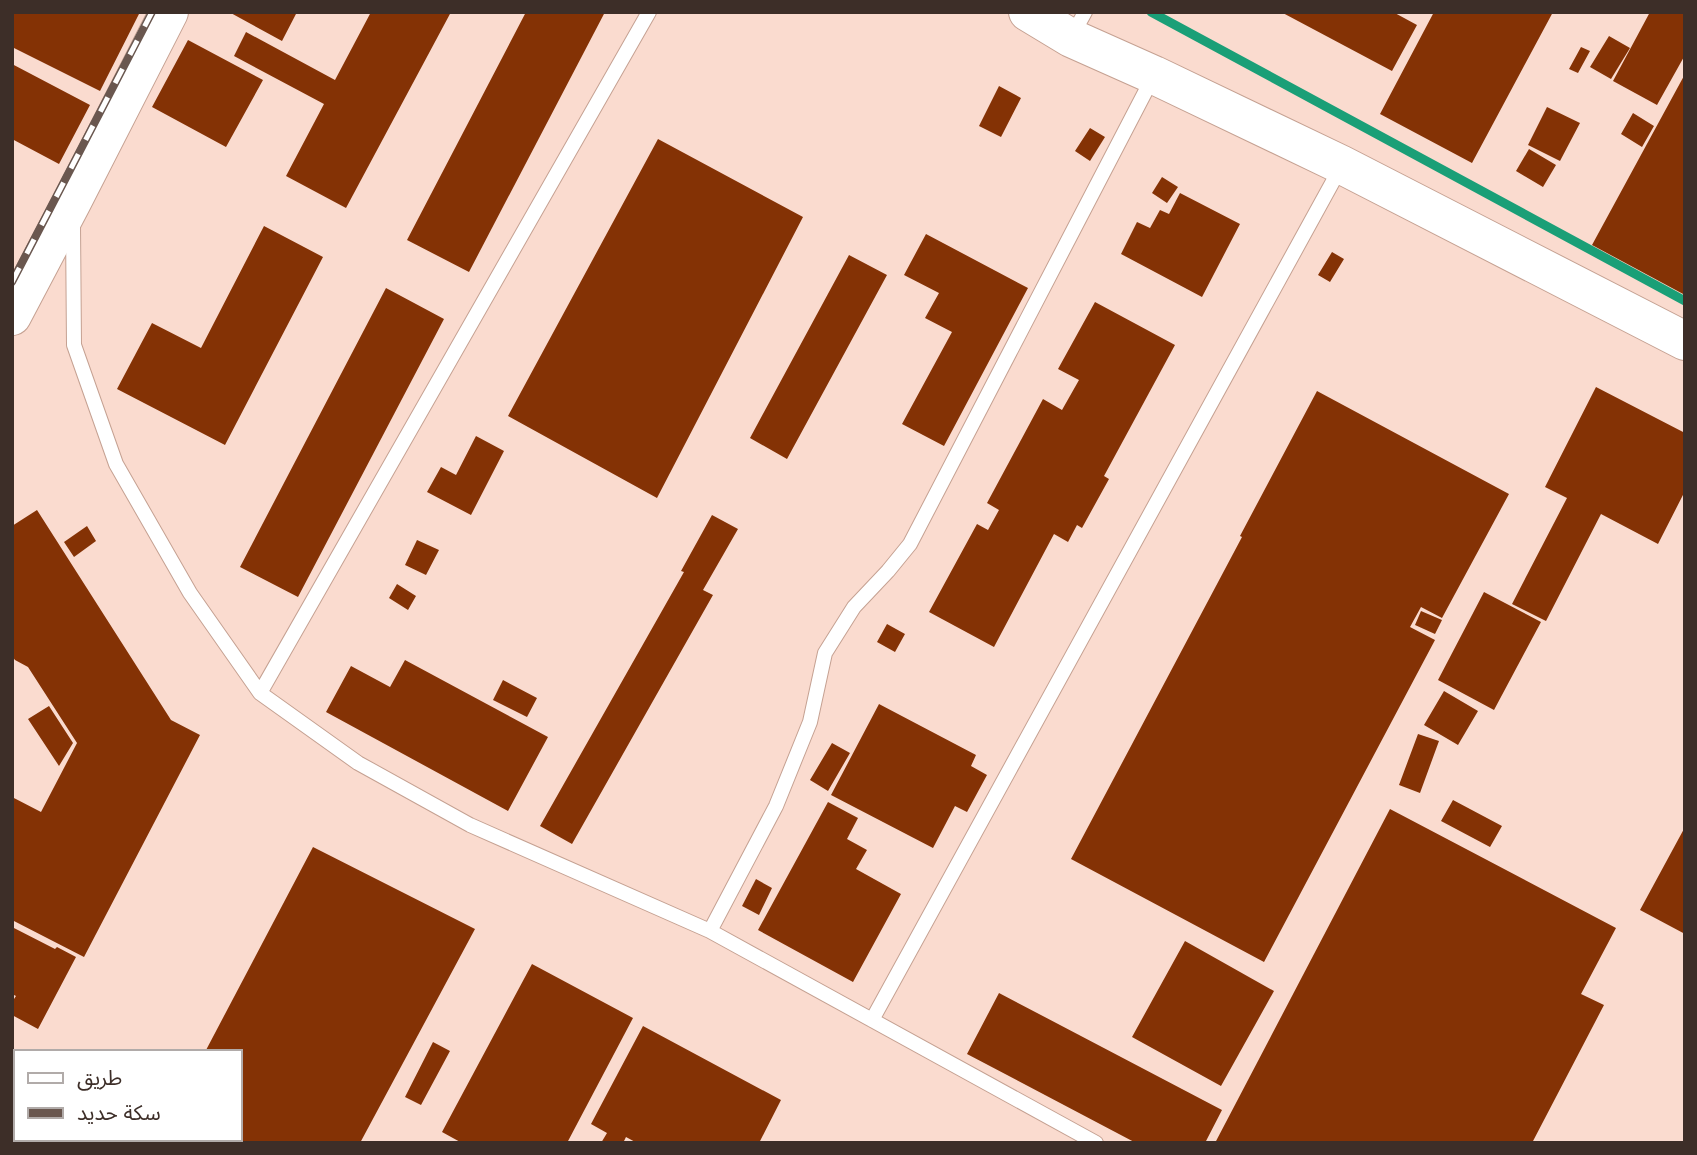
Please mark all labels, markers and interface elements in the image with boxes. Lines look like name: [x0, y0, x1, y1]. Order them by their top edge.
legend: [14, 1050, 242, 1141]
text: طريق: [77, 1064, 122, 1091]
text: سكة حديد: [77, 1099, 161, 1126]

